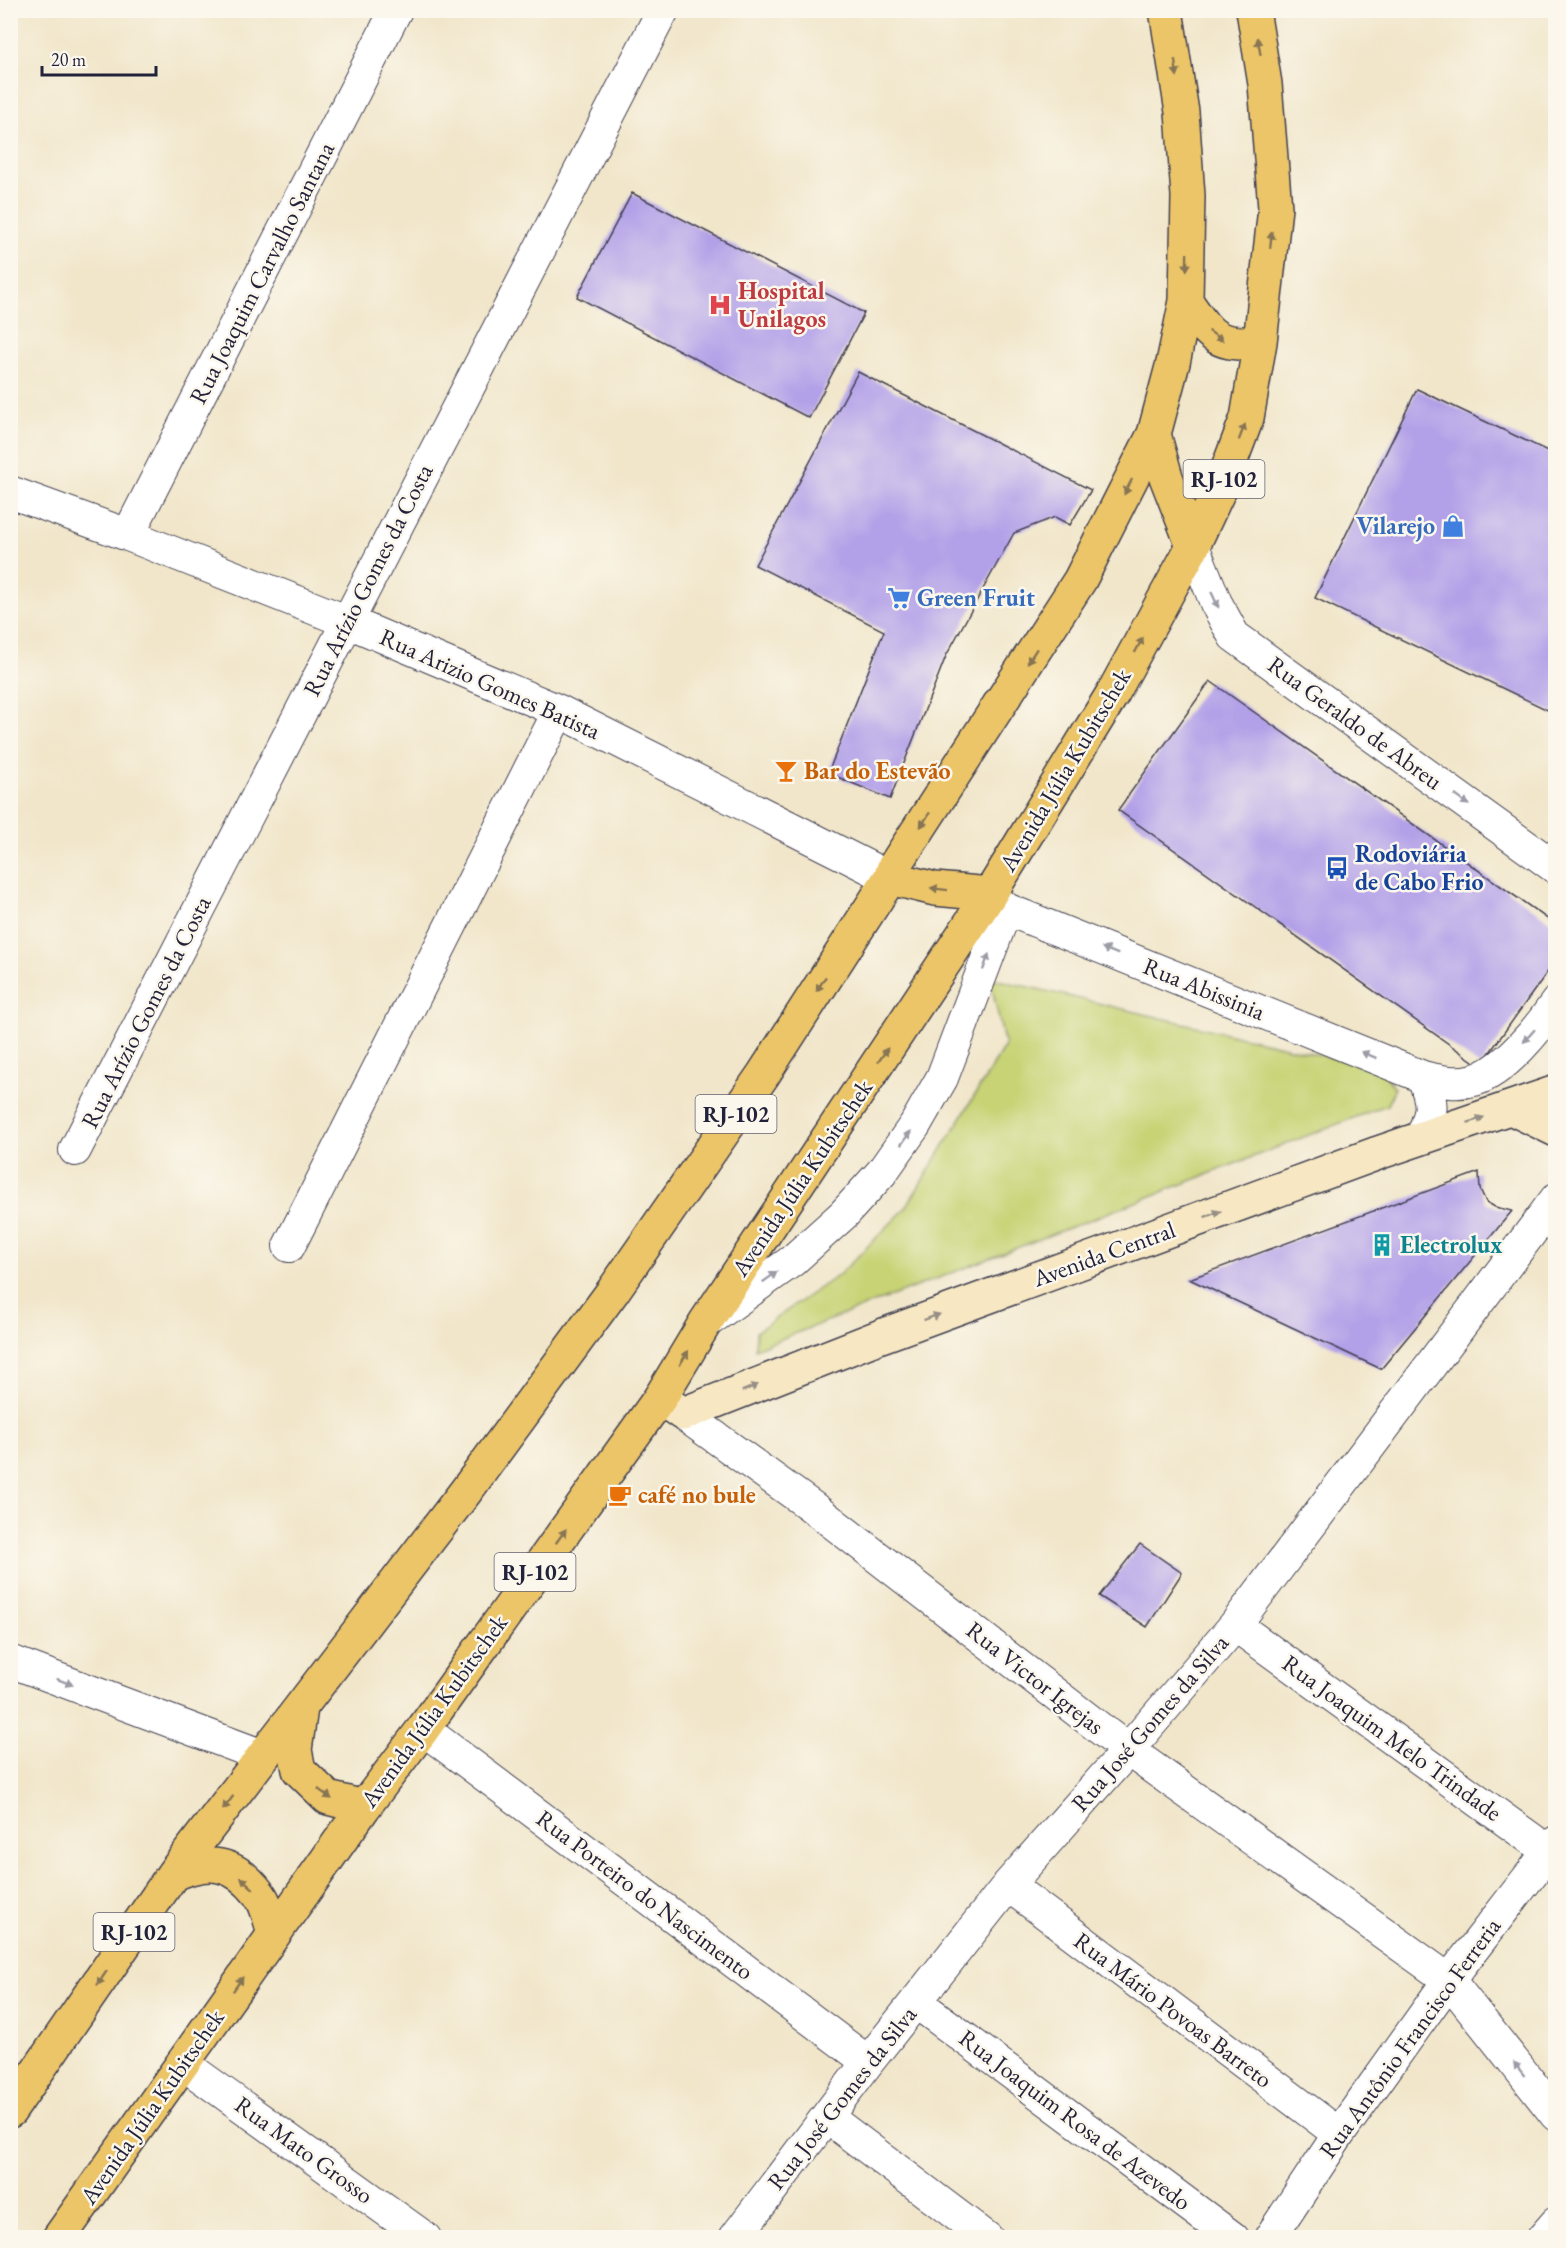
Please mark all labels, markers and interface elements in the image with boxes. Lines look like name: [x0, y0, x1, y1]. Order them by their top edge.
one-way arrow: [1254, 36, 1263, 55]
scale bar: [42, 39, 156, 77]
text: 20 m: [51, 48, 86, 71]
one-way arrow: [1172, 59, 1181, 78]
street label: Rua Joaquim Carvalho Santana: [182, 136, 341, 409]
one-way arrow: [1266, 230, 1276, 249]
one-way arrow: [1182, 253, 1192, 272]
place label: Hospital Unilagos: [738, 275, 826, 335]
hospital icon: Hospital Unilagos: [707, 292, 733, 318]
one-way arrow: [1208, 330, 1225, 341]
one-way arrow: [1238, 423, 1247, 441]
street label: Rua Arízio Gomes da Costa: [296, 458, 440, 701]
road number: RJ-102: [1184, 460, 1264, 498]
one-way arrow: [1123, 478, 1132, 495]
place label: Vilarejo: [1356, 510, 1435, 542]
shop icon: Vilarejo: [1440, 513, 1466, 539]
place label: Green Fruit: [917, 582, 1035, 613]
supermarket icon: Green Fruit: [886, 585, 912, 611]
one-way arrow: [1211, 592, 1220, 609]
street label: Rua Arizio Gomes Batista: [375, 621, 606, 746]
one-way arrow: [1134, 636, 1144, 653]
one-way arrow: [1027, 648, 1038, 664]
street label: Rua Geraldo de Abreu: [1262, 649, 1449, 797]
street label: Avenida Júlia Kubitschek: [991, 662, 1138, 878]
place label: Bar do Estevão: [804, 755, 951, 786]
bar icon: Bar do Estevão: [773, 758, 799, 784]
one-way arrow: [1453, 794, 1469, 806]
one-way arrow: [920, 811, 931, 828]
place label: Rodoviária de Cabo Frio: [1355, 838, 1483, 897]
bus stop icon: Rodoviária de Cabo Frio: [1324, 855, 1350, 881]
one-way arrow: [930, 884, 949, 894]
street label: Rua Arízio Gomes da Costa: [74, 890, 218, 1133]
one-way arrow: [1101, 946, 1119, 955]
street label: Rua Abissinia: [1139, 950, 1270, 1027]
one-way arrow: [982, 952, 992, 970]
one-way arrow: [816, 976, 827, 992]
one-way arrow: [1523, 1028, 1536, 1043]
one-way arrow: [877, 1047, 888, 1063]
one-way arrow: [1359, 1050, 1377, 1060]
street label: Avenida Júlia Kubitschek: [723, 1073, 880, 1283]
road number: RJ-102: [696, 1095, 777, 1133]
one-way arrow: [1467, 1114, 1485, 1124]
one-way arrow: [899, 1131, 911, 1146]
one-way arrow: [1204, 1208, 1222, 1218]
street label: Avenida Central: [1027, 1213, 1179, 1294]
place label: Electrolux: [1400, 1229, 1502, 1260]
building icon: Electrolux: [1369, 1232, 1395, 1258]
one-way arrow: [761, 1271, 777, 1283]
one-way arrow: [923, 1312, 941, 1322]
one-way arrow: [678, 1350, 689, 1366]
one-way arrow: [741, 1383, 759, 1392]
place label: café no bule: [638, 1479, 756, 1510]
cafe icon: café no bule: [607, 1482, 633, 1508]
one-way arrow: [555, 1528, 567, 1544]
road number: RJ-102: [494, 1553, 576, 1591]
street label: Avenida Júlia Kubitschek: [352, 1607, 515, 1814]
street label: Rua Victor Igrejas: [960, 1614, 1110, 1741]
street label: Rua José Gomes da Silva: [1064, 1627, 1235, 1818]
street label: Rua Joaquim Melo Trindade: [1276, 1647, 1508, 1828]
one-way arrow: [56, 1677, 74, 1687]
one-way arrow: [317, 1788, 333, 1800]
one-way arrow: [222, 1795, 234, 1810]
street label: Rua Porteiro do Nascimento: [530, 1803, 760, 1987]
one-way arrow: [240, 1877, 255, 1890]
street label: Rua Antônio Francisco Ferreria: [1312, 1911, 1508, 2164]
road number: RJ-102: [94, 1913, 174, 1951]
street label: Rua Mário Povoas Barreto: [1068, 1925, 1279, 2095]
one-way arrow: [96, 1970, 108, 1986]
one-way arrow: [232, 1976, 244, 1992]
street label: Rua José Gomes da Silva: [760, 1999, 923, 2196]
street label: Avenida Júlia Kubitschek: [72, 2002, 231, 2211]
street label: Rua Joaquim Rosa de Azevedo: [953, 2022, 1198, 2217]
one-way arrow: [1514, 2061, 1526, 2076]
street label: Rua Mato Grosso: [229, 2089, 380, 2210]

